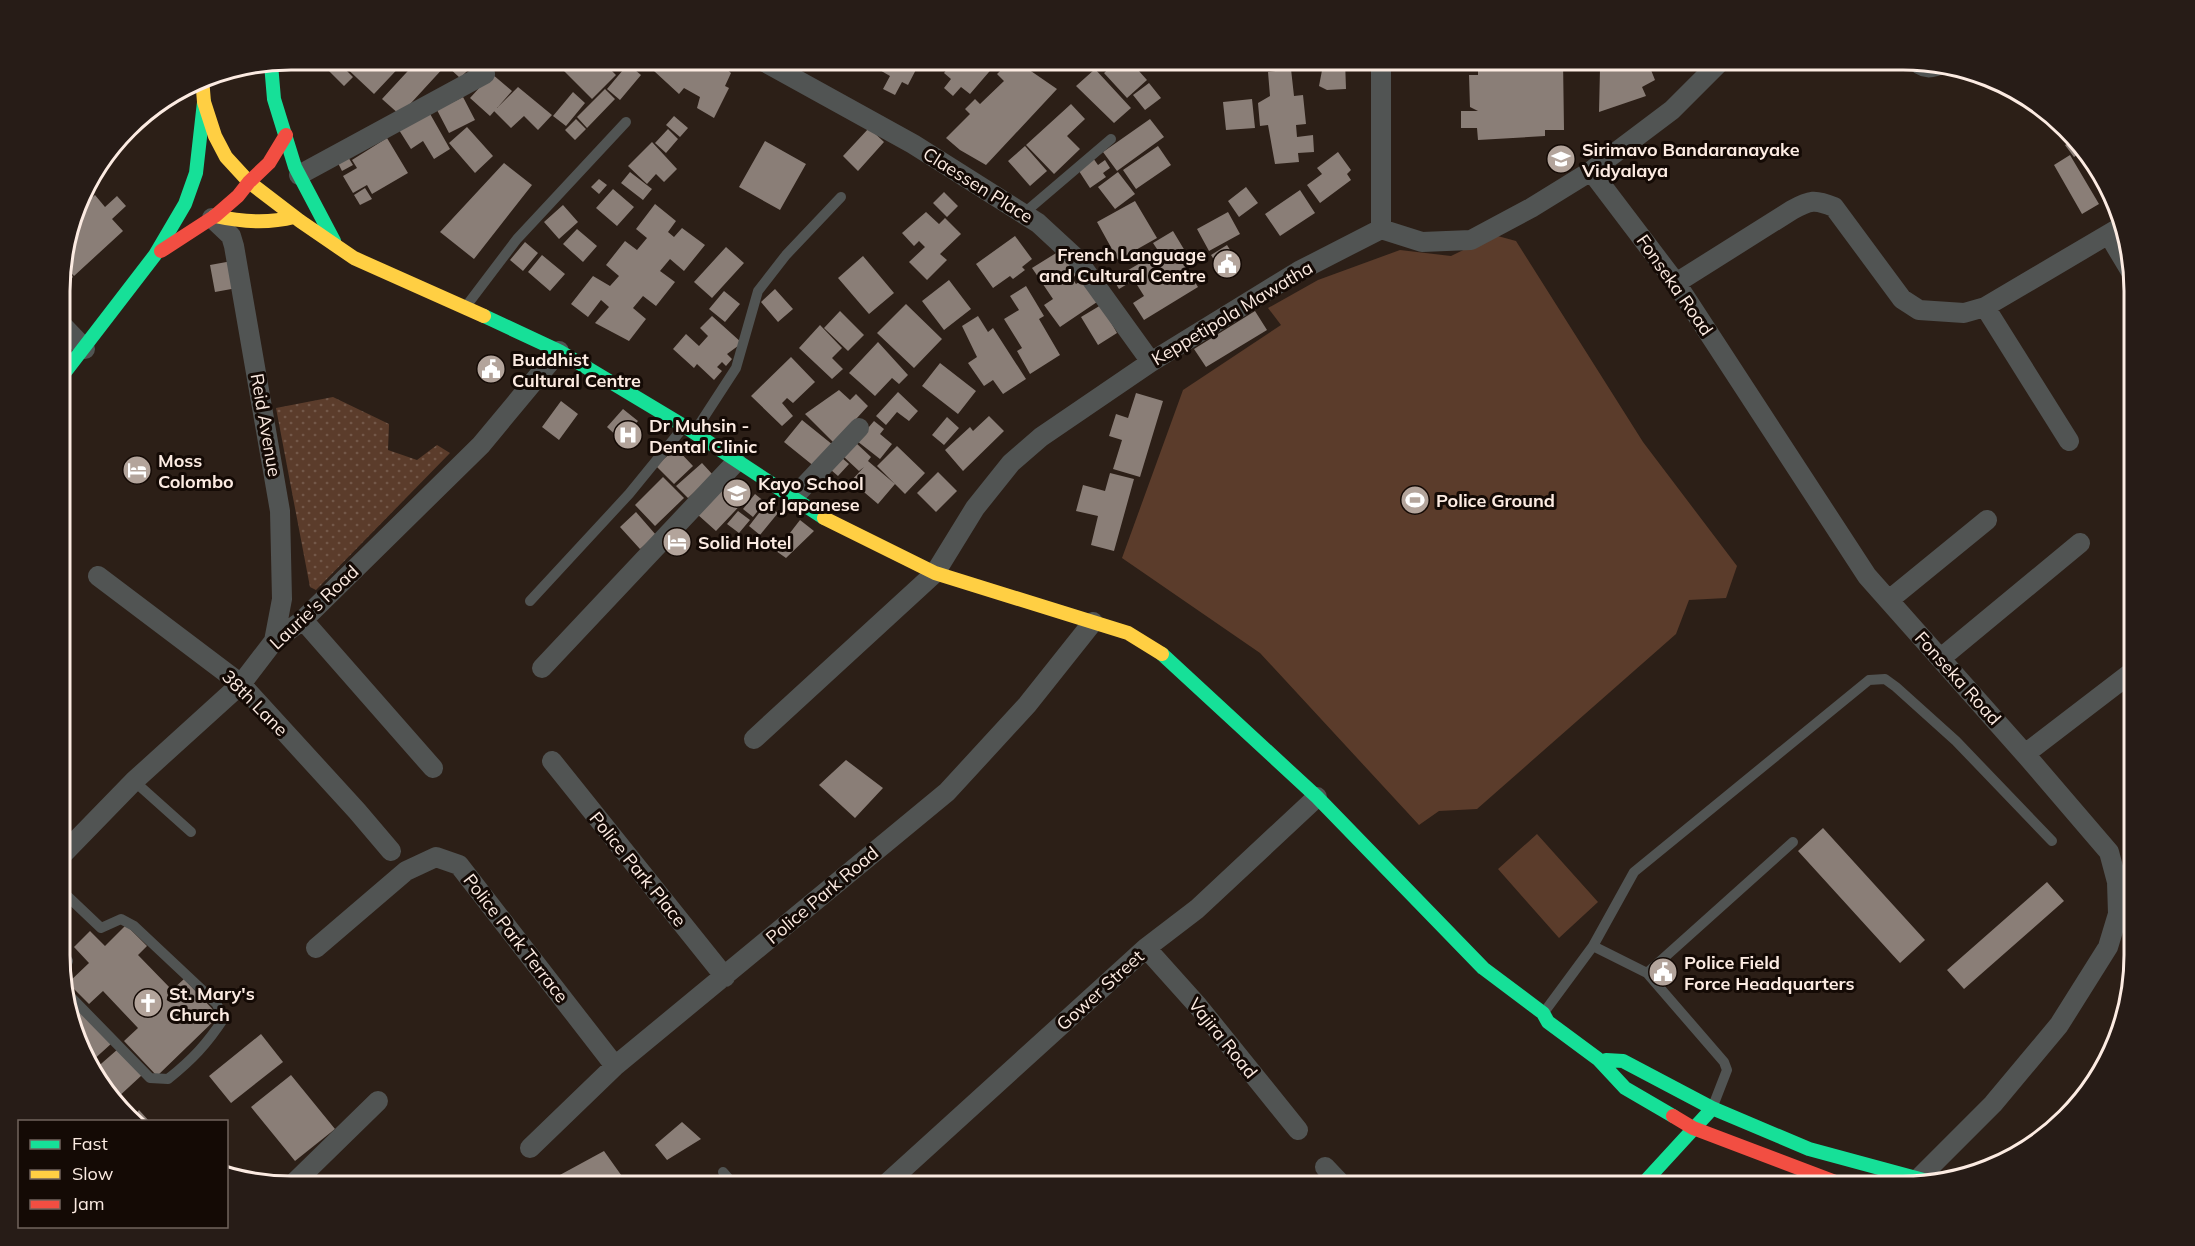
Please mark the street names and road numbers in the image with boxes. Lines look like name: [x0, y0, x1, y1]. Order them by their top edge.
street label: Claessen Place: [919, 142, 1037, 228]
street label: Fonseka Road: [1632, 230, 1718, 340]
street label: Keppetipola Mawatha: [1147, 256, 1317, 370]
street label: Reid Avenue: [246, 372, 286, 478]
street label: Laurie's Road: [265, 560, 363, 654]
street label: Fonseka Road: [1910, 626, 2006, 730]
street label: 38th Lane: [217, 665, 293, 741]
street label: Police Park Place: [585, 807, 691, 931]
street label: Police Park Road: [761, 841, 883, 949]
street label: Police Park Terrace: [458, 869, 574, 1007]
street label: Gower Street: [1052, 945, 1148, 1035]
street label: Vajira Road: [1184, 993, 1262, 1083]

